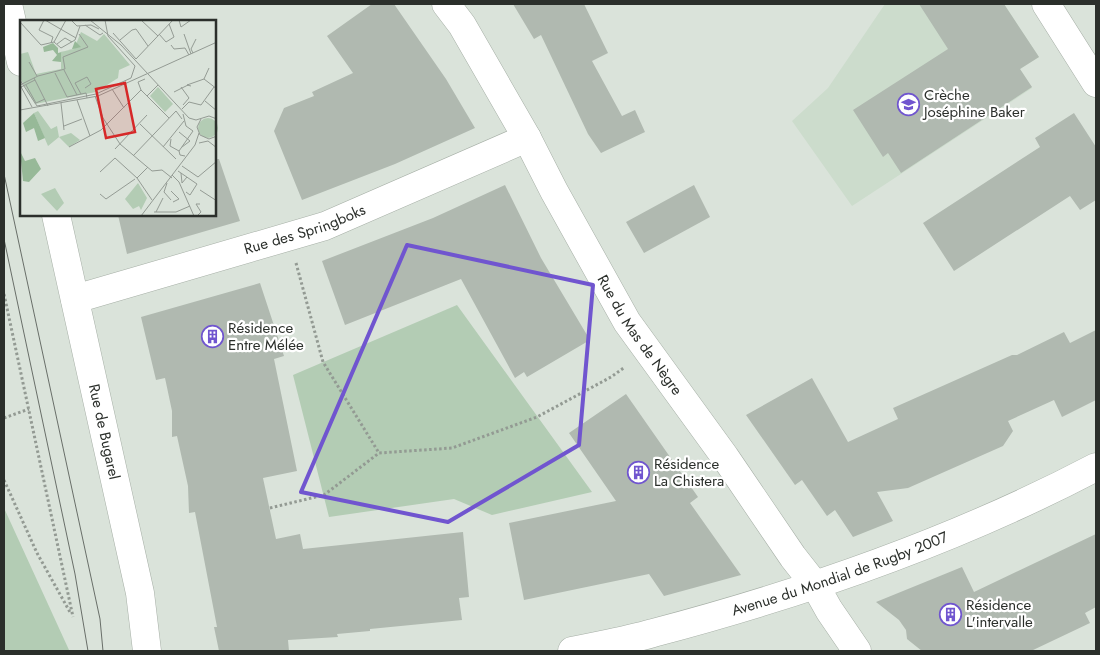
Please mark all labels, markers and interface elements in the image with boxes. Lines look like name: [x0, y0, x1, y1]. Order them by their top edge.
inset map: [20, 20, 216, 216]
place label: Crèche Joséphine Baker: [922, 84, 1026, 123]
school or university icon: Crèche Joséphine Baker: [896, 92, 920, 116]
street label: Rue des Springboks: [241, 199, 369, 260]
street label: Rue du Mas de Nègre: [592, 271, 688, 400]
place label: Résidence Entre Mélée: [228, 317, 304, 356]
building icon: Résidence Entre Mélée: [200, 325, 224, 349]
street label: Rue de Bugarel: [83, 382, 125, 482]
place label: Résidence La Chistera: [654, 453, 724, 492]
building icon: Résidence La Chistera: [626, 461, 650, 485]
street label: Avenue du Mondial de Rugby 2007: [729, 526, 951, 622]
place label: Résidence L'intervalle: [966, 594, 1033, 633]
building icon: Résidence L'intervalle: [938, 602, 962, 626]

